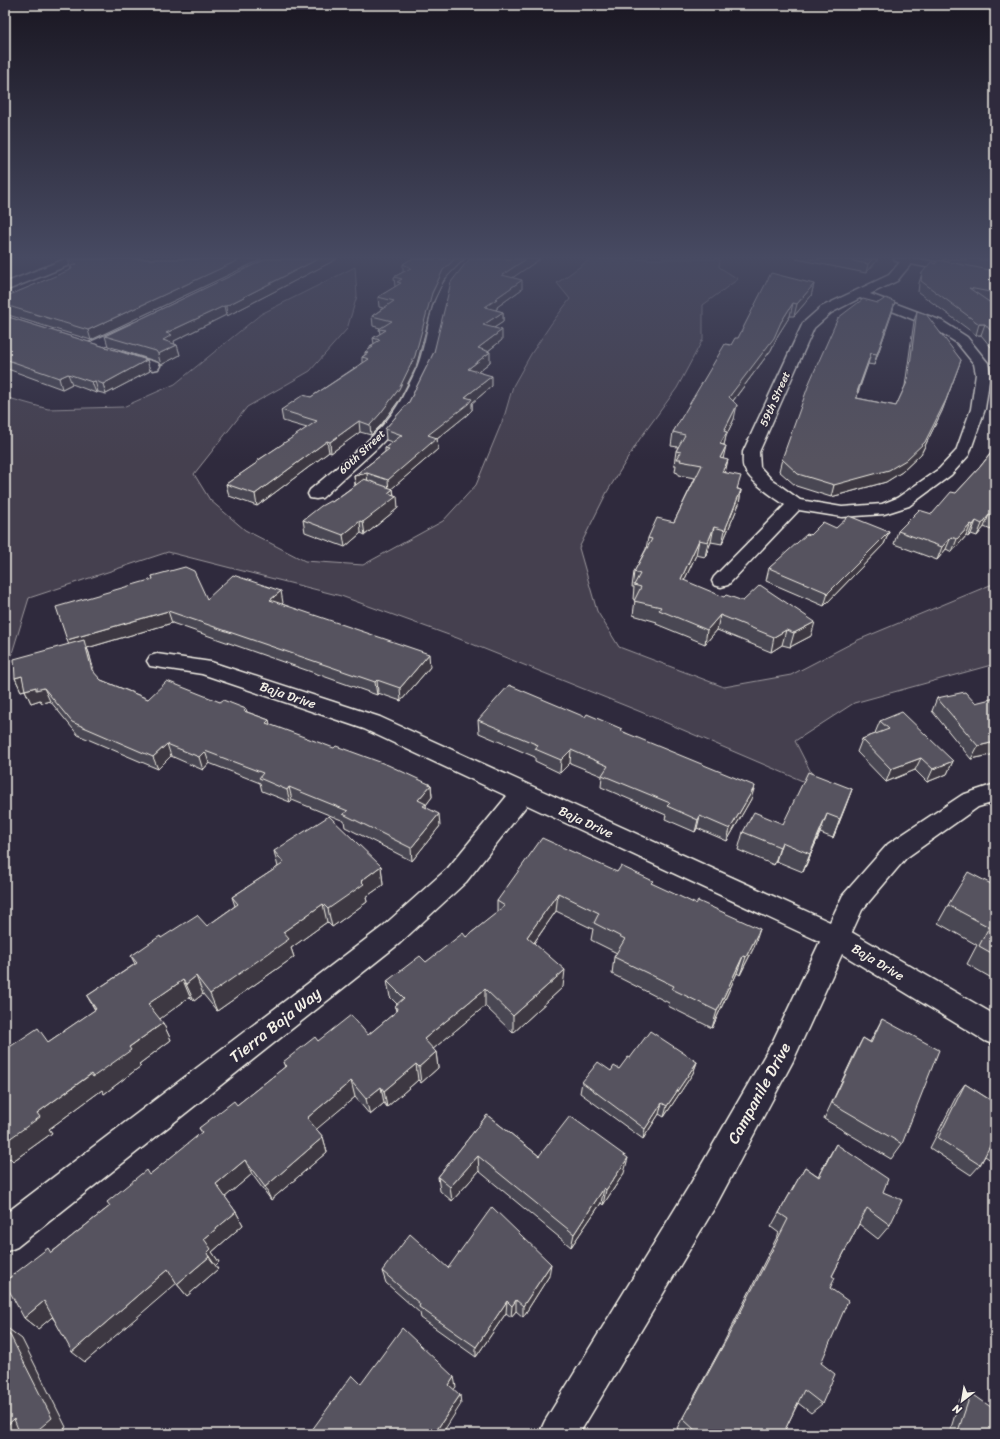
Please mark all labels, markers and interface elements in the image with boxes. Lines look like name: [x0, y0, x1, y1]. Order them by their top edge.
street label: 59th Street: [754, 368, 796, 430]
street label: 60th Street: [334, 425, 390, 479]
street label: Baja Drive: [257, 675, 320, 715]
street label: Baja Drive: [555, 799, 618, 845]
street label: Baja Drive: [847, 937, 909, 987]
street label: Tierra Baja Way: [222, 979, 328, 1071]
street label: Campanile Drive: [719, 1037, 799, 1149]
north arrow: [942, 1381, 982, 1421]
text: N: [949, 1399, 966, 1420]

